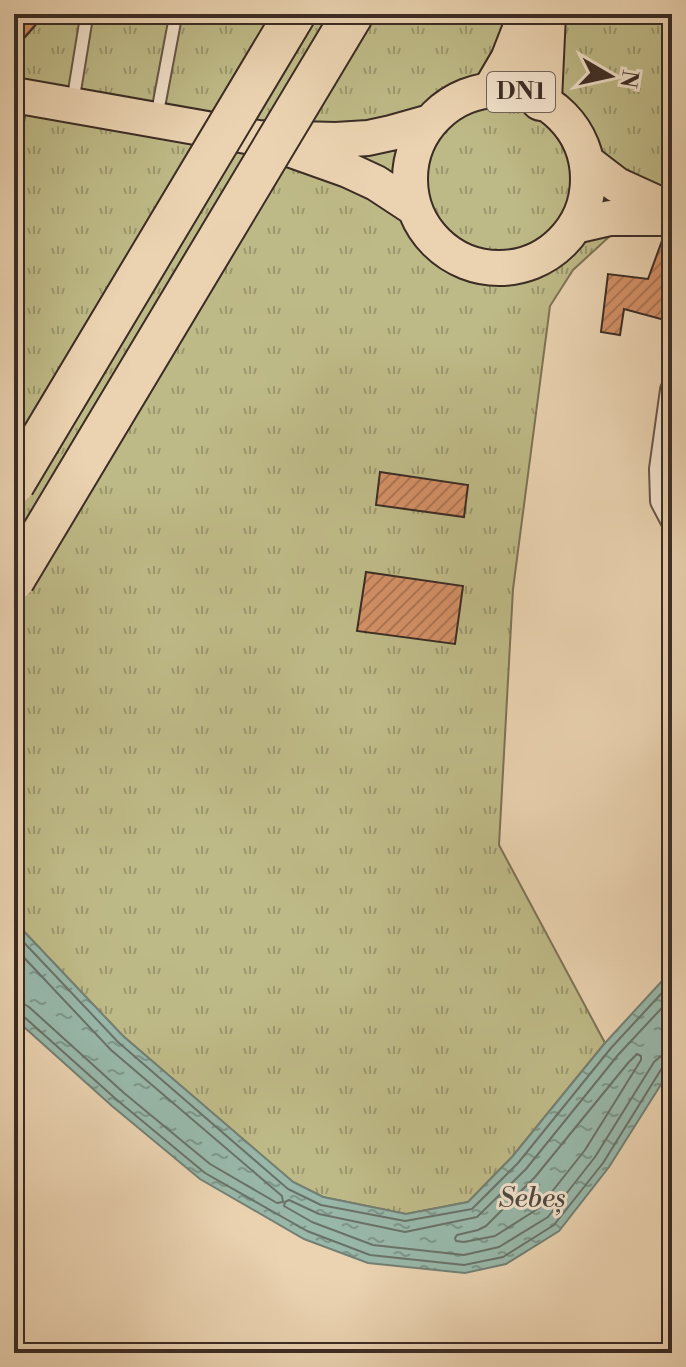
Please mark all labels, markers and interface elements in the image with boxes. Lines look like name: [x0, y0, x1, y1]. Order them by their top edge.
north arrow: [570, 36, 650, 116]
text: N: [613, 68, 643, 90]
road number: DN1: [487, 72, 555, 112]
water label: Sebeș: [498, 1181, 566, 1216]

